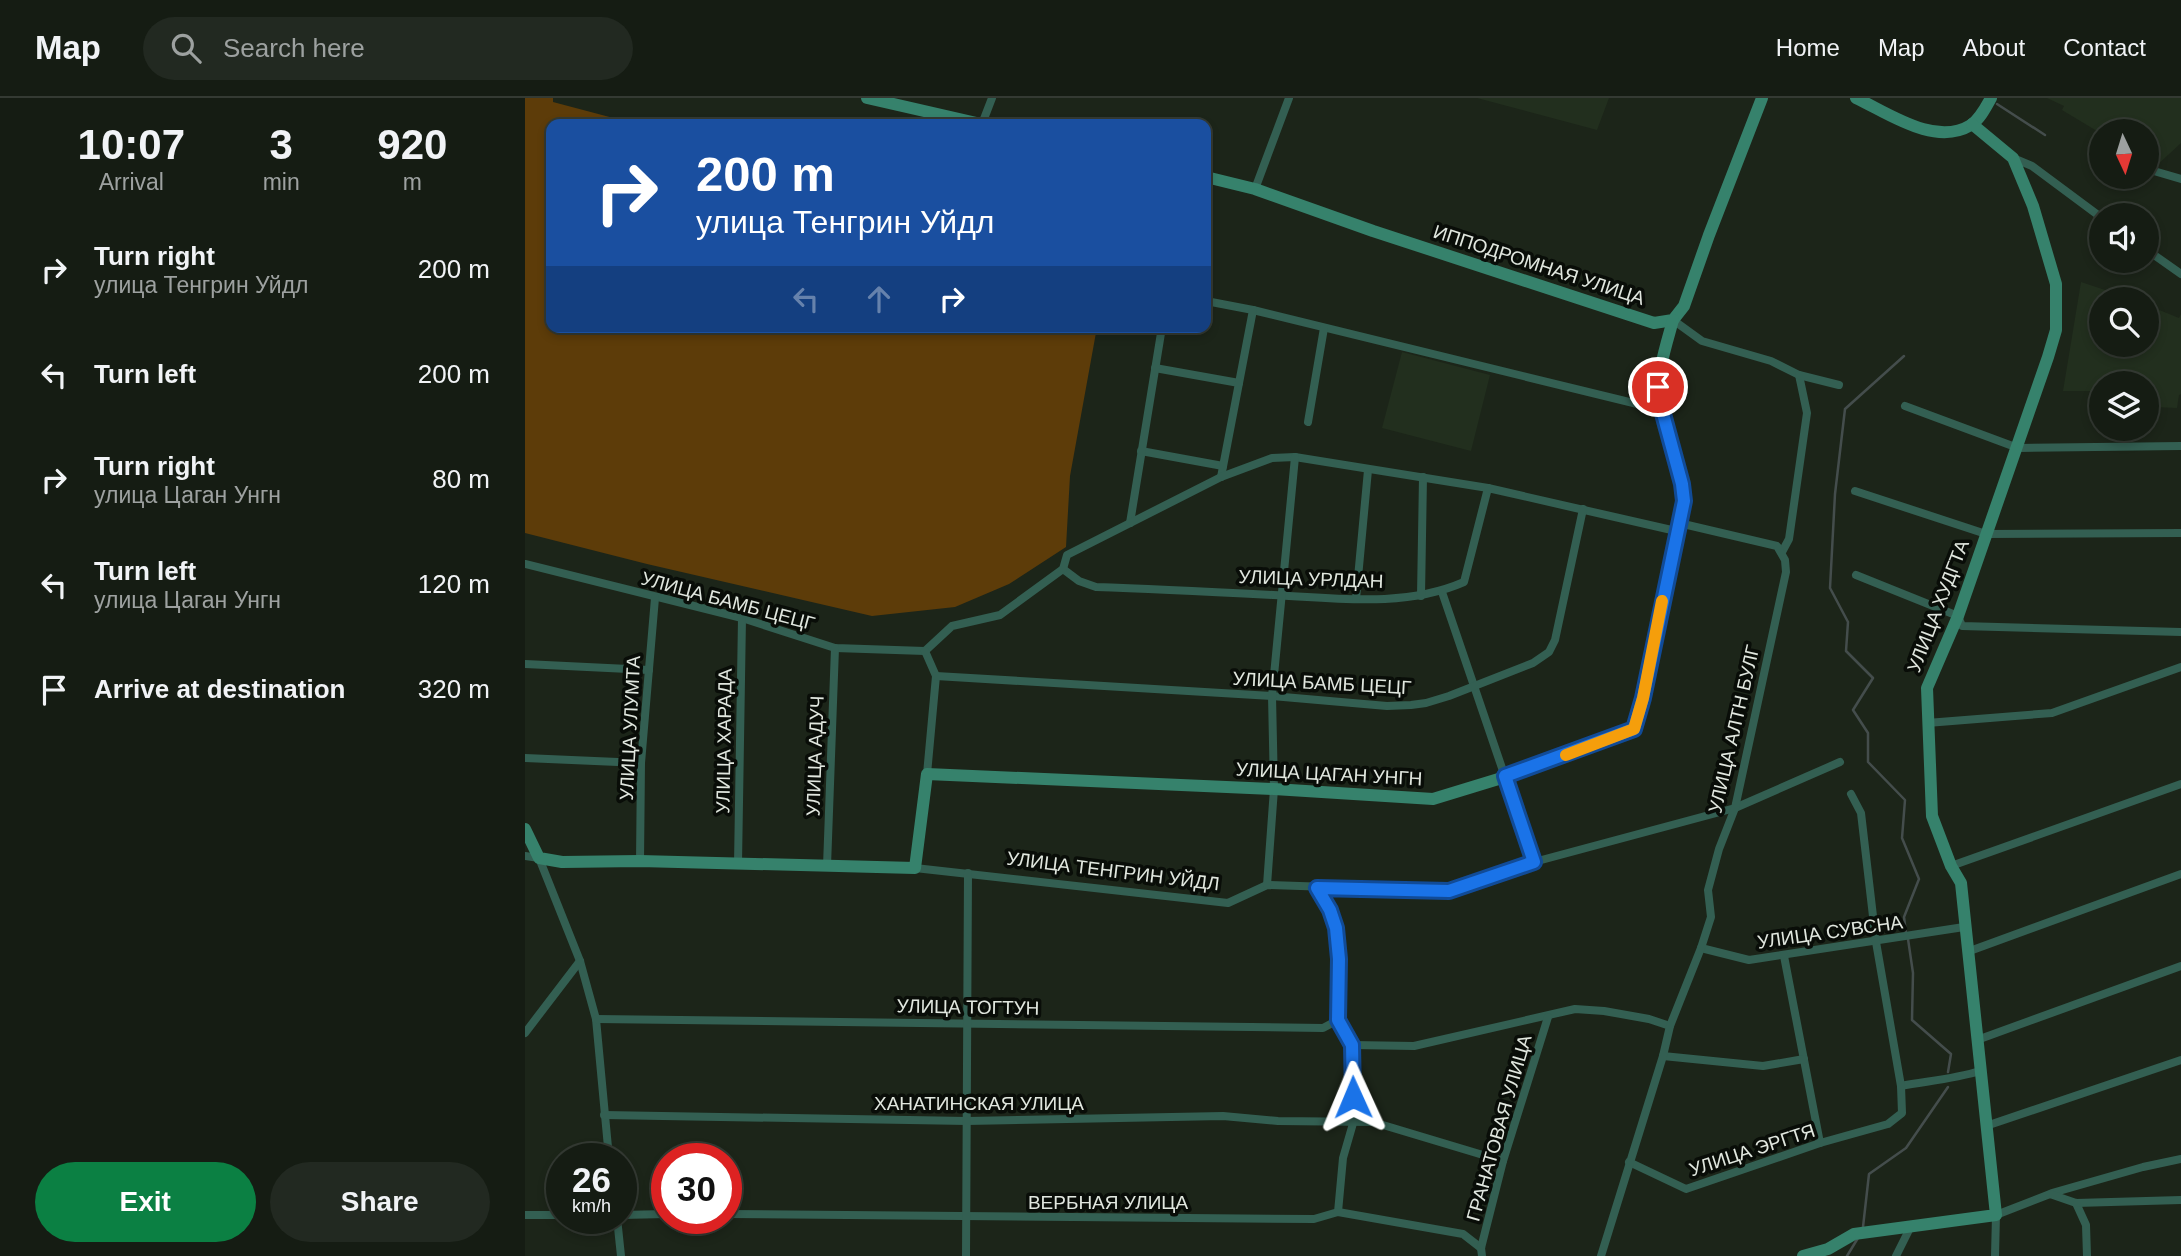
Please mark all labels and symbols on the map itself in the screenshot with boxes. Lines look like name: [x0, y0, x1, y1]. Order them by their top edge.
north arrow: [2089, 119, 2159, 189]
street label: ИППОДРОМНАЯ УЛИЦА: [1431, 221, 1648, 309]
pin: [1628, 357, 1688, 417]
street label: УЛИЦА ХУДГТА: [1903, 536, 1973, 675]
street label: УЛИЦА УРЛДАН: [1238, 566, 1384, 592]
street label: УЛИЦА БАМБ ЦЕЦГ: [639, 568, 817, 634]
street label: УЛИЦА АЛТН БУЛГ: [1704, 643, 1764, 815]
street label: УЛИЦА УЛУМТА: [616, 655, 644, 801]
street label: УЛИЦА ХАРАДА: [712, 668, 736, 814]
street label: УЛИЦА БАМБ ЦЕЦГ: [1232, 668, 1412, 698]
street label: УЛИЦА АДУЧ: [802, 695, 828, 817]
street label: УЛИЦА ЦАГАН УНГН: [1235, 759, 1423, 789]
street label: УЛИЦА ТЕНГРИН УЙДЛ: [1005, 848, 1221, 894]
street label: УЛИЦА СУВСНА: [1756, 911, 1905, 953]
street label: УЛИЦА ТОГТУН: [896, 995, 1040, 1019]
street label: ГРАНАТОВАЯ УЛИЦА: [1462, 1032, 1536, 1224]
position arrow: [1316, 1060, 1390, 1134]
street label: ХАНАТИНСКАЯ УЛИЦА: [874, 1093, 1084, 1114]
street label: УЛИЦА ЭРГТЯ: [1686, 1120, 1818, 1180]
speed limit sign: 30: [651, 1143, 742, 1234]
street label: ВЕРБНАЯ УЛИЦА: [1028, 1192, 1188, 1213]

